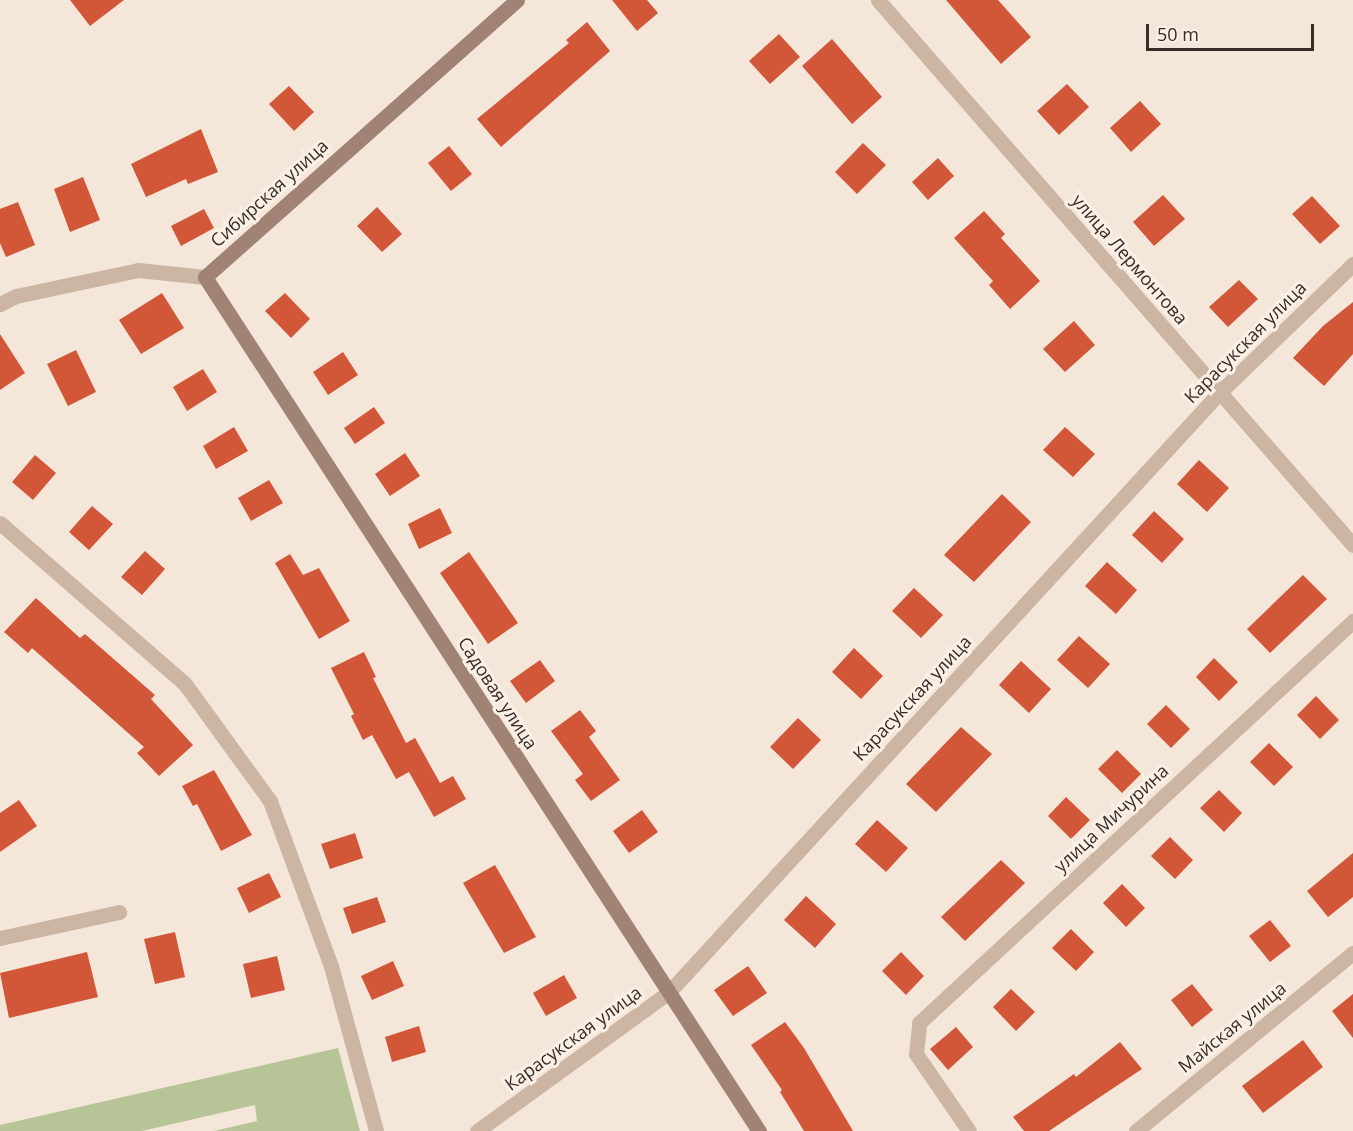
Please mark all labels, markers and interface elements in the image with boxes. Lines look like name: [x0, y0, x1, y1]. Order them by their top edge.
scale bar: [1149, 12, 1317, 50]
text: 50 m: [1157, 22, 1199, 46]
street label: Сибирская улица: [206, 135, 332, 251]
street label: улица Лермонтова: [1068, 189, 1192, 329]
street label: Карасукская улица: [1180, 277, 1310, 407]
street label: Карасукская улица: [848, 631, 976, 765]
street label: Садовая улица: [454, 633, 542, 753]
street label: улица Мичурина: [1049, 760, 1173, 876]
street label: Майская улица: [1174, 977, 1290, 1077]
street label: Карасукская улица: [501, 981, 645, 1095]

